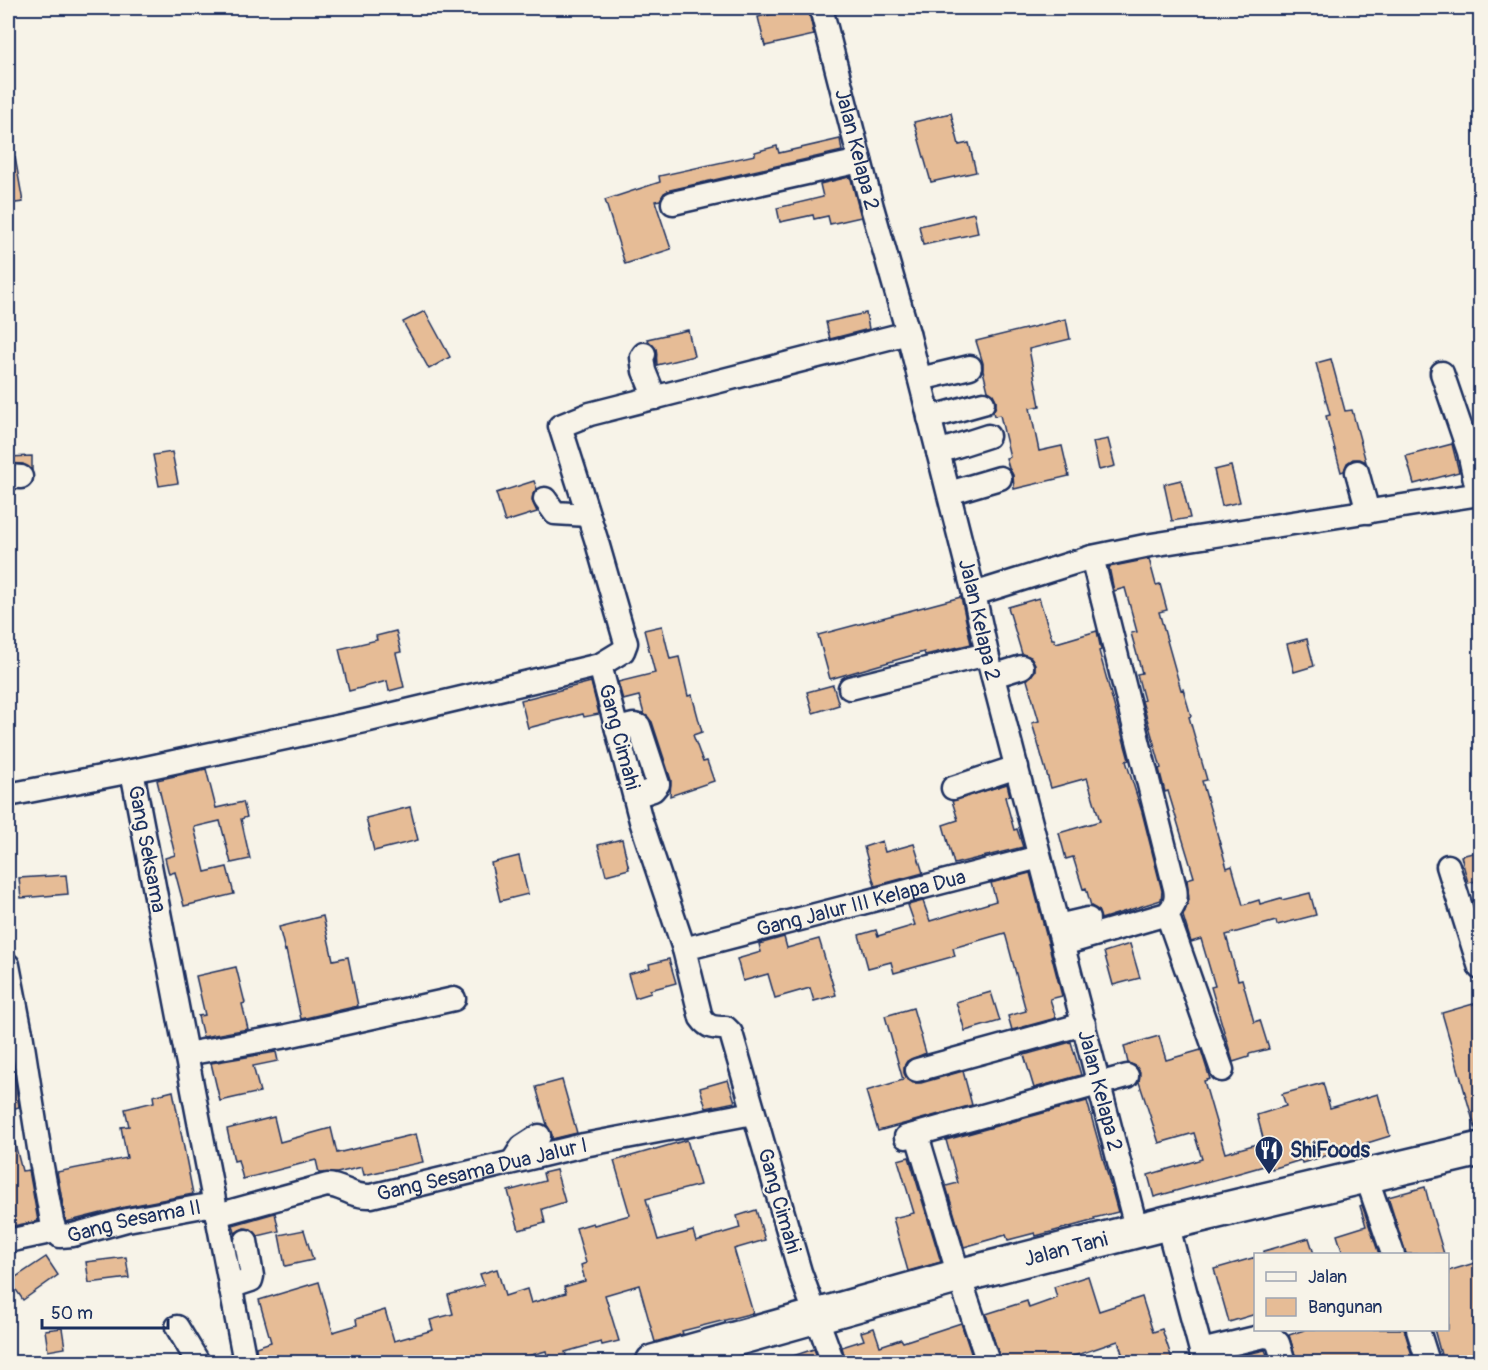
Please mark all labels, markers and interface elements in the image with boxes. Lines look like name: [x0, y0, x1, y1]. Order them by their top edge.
street label: Jalan Kelapa 2: [829, 86, 886, 213]
street label: Jalan Kelapa 2: [952, 556, 1007, 684]
street label: Gang Cimahi: [592, 681, 646, 793]
street label: Gang Seksama: [121, 783, 173, 915]
street label: Gang Jalur III Kelapa Dua: [754, 863, 969, 943]
street label: Jalan Kelapa 2: [1072, 1027, 1129, 1154]
street label: Gang Sesama Dua Jalur I: [374, 1131, 590, 1208]
restaurant icon: ShiFoods: [1253, 1134, 1285, 1176]
place label: ShiFoods: [1290, 1137, 1370, 1164]
street label: Gang Cimahi: [751, 1145, 807, 1257]
street label: Gang Sesama II: [64, 1193, 203, 1250]
street label: Jalan Tani: [1021, 1225, 1111, 1272]
legend: [1254, 1253, 1449, 1331]
text: Jalan: [1308, 1266, 1347, 1289]
scale bar: [42, 1292, 168, 1330]
text: Bangunan: [1308, 1296, 1383, 1319]
text: 50 m: [51, 1302, 93, 1325]

